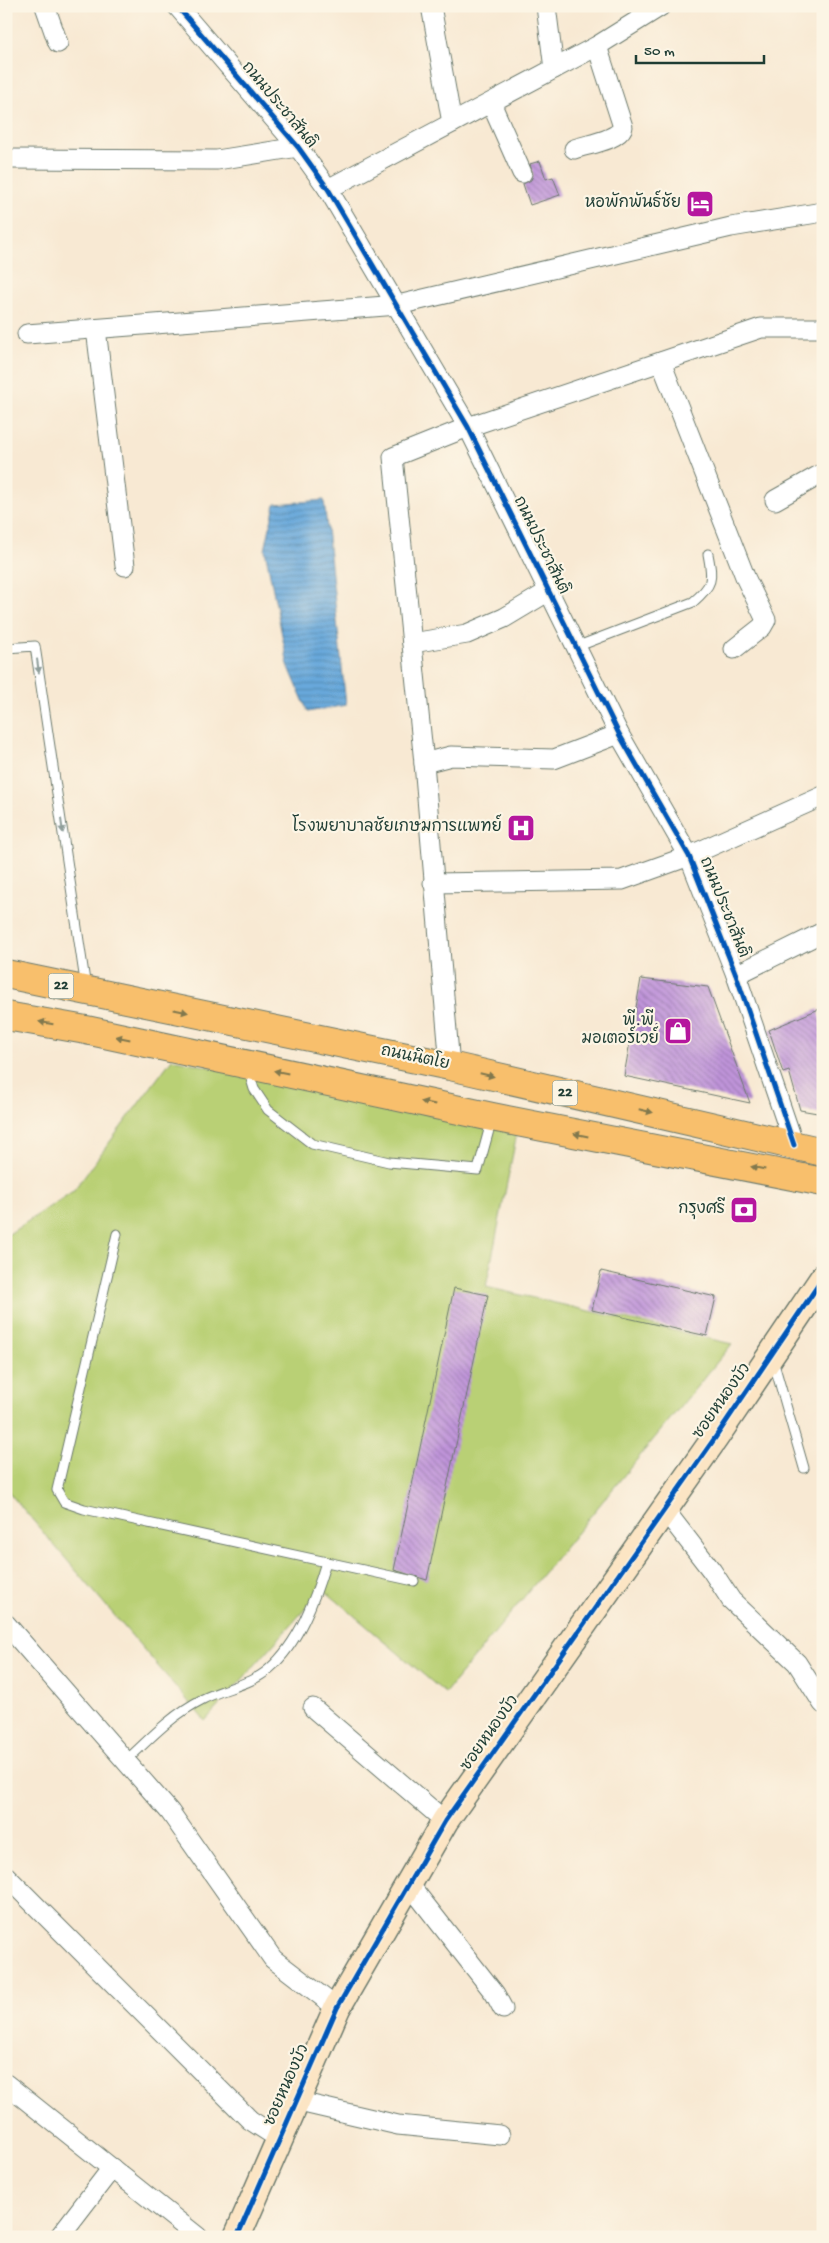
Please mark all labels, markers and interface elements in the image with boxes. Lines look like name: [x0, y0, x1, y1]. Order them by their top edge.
scale bar: [636, 32, 764, 64]
text: 50 m: [644, 43, 675, 61]
street label: ถนนประชาสันติ: [236, 56, 323, 153]
hotel icon: หอพักพันธ์ชัย: [685, 189, 715, 219]
place label: หอพักพันธ์ชัย: [585, 190, 681, 214]
street label: ถนนประชาสันติ: [508, 492, 576, 598]
one-way arrow: [34, 658, 42, 674]
hospital icon: โรงพยาบาลชัยเกษมการแพทย์: [506, 813, 536, 843]
place label: โรงพยาบาลชัยเกษมการแพทย์: [292, 814, 502, 838]
one-way arrow: [58, 819, 66, 835]
street label: ถนนประชาสันติ: [694, 853, 756, 961]
road number: 22: [48, 974, 74, 998]
one-way arrow: [174, 1007, 189, 1015]
place label: พี.พี. มอเตอร์เวย์: [582, 1009, 659, 1050]
shop icon: พี.พี. มอเตอร์เวย์: [663, 1016, 693, 1046]
one-way arrow: [38, 1018, 54, 1026]
one-way arrow: [115, 1034, 130, 1042]
street label: ถนนนิตโย: [379, 1038, 452, 1076]
one-way arrow: [274, 1068, 289, 1076]
one-way arrow: [480, 1071, 495, 1079]
road number: 22: [552, 1080, 578, 1106]
one-way arrow: [419, 1098, 435, 1106]
one-way arrow: [638, 1107, 653, 1115]
one-way arrow: [573, 1130, 589, 1138]
one-way arrow: [750, 1164, 766, 1172]
bank icon: กรุงศรี: [729, 1195, 759, 1225]
place label: กรุงศรี: [678, 1197, 726, 1220]
street label: ซอยหนองบัว: [687, 1358, 756, 1443]
street label: ซอยหนองบัว: [455, 1690, 524, 1775]
street label: ซอยหนองบัว: [258, 2040, 315, 2130]

